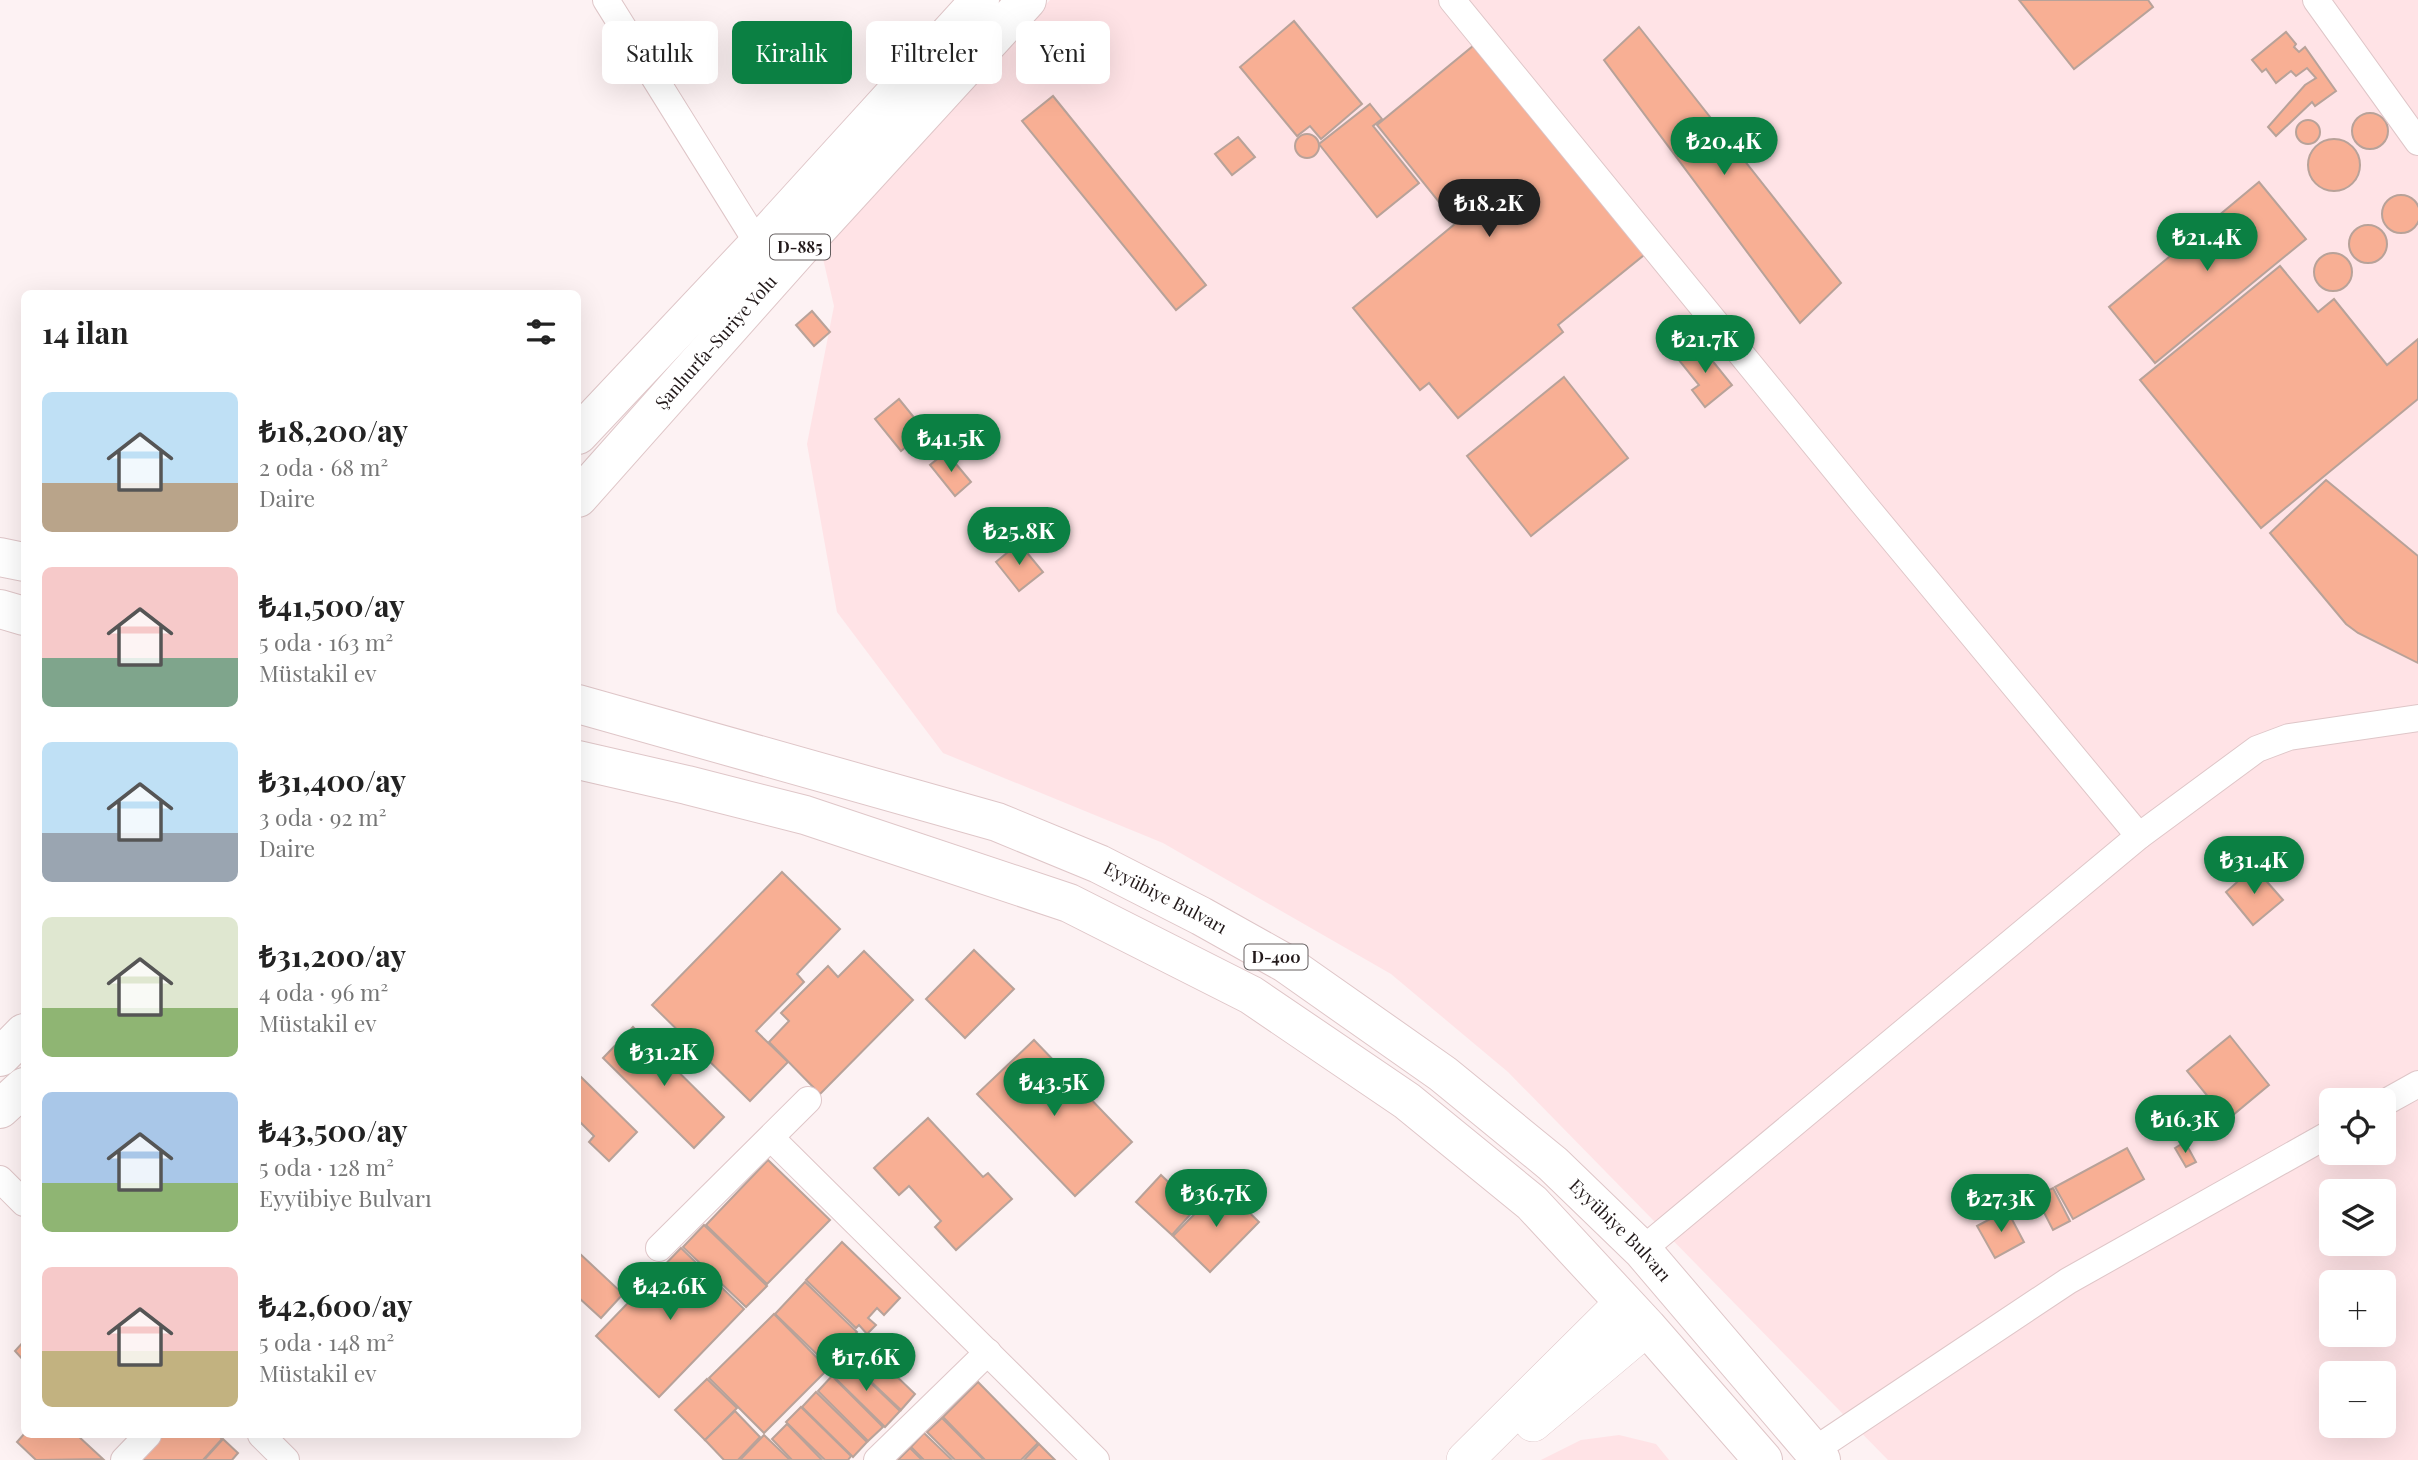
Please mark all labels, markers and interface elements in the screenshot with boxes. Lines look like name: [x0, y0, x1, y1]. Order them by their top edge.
chip: Satılık: [602, 21, 718, 84]
chip: Kiralık: [732, 21, 852, 84]
chip: Filtreler: [866, 21, 1002, 84]
chip: Yeni: [1016, 21, 1110, 84]
pin: ₺20.4K: [1667, 118, 1781, 177]
text: ₺20.4K: [1687, 124, 1761, 155]
pin: ₺18.2K: [1432, 180, 1546, 239]
text: ₺18.2K: [1454, 186, 1524, 217]
pin: ₺21.4K: [2150, 214, 2264, 273]
text: ₺21.4K: [2173, 220, 2241, 251]
road number: D-885: [770, 234, 830, 260]
street label: Şanlıurfa-Suriye Yolu: [649, 269, 782, 414]
text: 14 ilan: [42, 312, 129, 352]
icon: filters: [522, 313, 560, 351]
pin: ₺21.7K: [1648, 316, 1762, 375]
text: ₺21.7K: [1672, 322, 1738, 353]
text: ₺18,200/ay: [259, 410, 408, 450]
pin: ₺41.5K: [894, 414, 1008, 474]
icon: home: [98, 420, 182, 504]
text: ₺41.5K: [918, 421, 984, 452]
text: 2 oda · 68 m²: [259, 451, 388, 482]
text: Daire: [259, 482, 315, 513]
pin: ₺25.8K: [962, 508, 1076, 567]
text: ₺25.8K: [983, 514, 1055, 545]
text: ₺41,500/ay: [259, 585, 405, 625]
icon: home: [98, 595, 182, 679]
text: 5 oda · 163 m²: [259, 626, 393, 657]
text: Müstakil ev: [259, 657, 377, 688]
text: ₺31,400/ay: [259, 760, 406, 800]
icon: home: [98, 770, 182, 854]
text: 3 oda · 92 m²: [259, 801, 386, 832]
text: Daire: [259, 832, 315, 863]
pin: ₺31.4K: [2197, 836, 2311, 896]
text: ₺31.4K: [2220, 843, 2288, 874]
street label: Eyyübiye Bulvarı: [1100, 855, 1231, 939]
text: ₺31,200/ay: [259, 935, 406, 975]
icon: home: [98, 945, 182, 1029]
road number: D-400: [1244, 945, 1308, 970]
text: 4 oda · 96 m²: [259, 976, 388, 1007]
text: Müstakil ev: [259, 1007, 377, 1038]
pin: ₺31.2K: [607, 1028, 721, 1088]
text: ₺31.2K: [630, 1035, 698, 1066]
pin: ₺43.5K: [997, 1058, 1111, 1118]
text: ₺43.5K: [1020, 1065, 1089, 1096]
map controls: [2319, 1088, 2396, 1438]
button: locate: [2319, 1088, 2396, 1165]
pin: ₺16.3K: [2128, 1096, 2242, 1155]
text: ₺16.3K: [2151, 1102, 2219, 1133]
text: ₺43,500/ay: [259, 1110, 407, 1150]
icon: home: [98, 1120, 182, 1204]
text: 5 oda · 128 m²: [259, 1151, 394, 1182]
pin: ₺36.7K: [1159, 1170, 1273, 1229]
street label: Eyyübiye Bulvarı: [1565, 1173, 1677, 1286]
pin: ₺27.3K: [1944, 1174, 2058, 1234]
text: ₺36.7K: [1181, 1176, 1251, 1207]
button: layers: [2319, 1179, 2396, 1256]
text: ₺27.3K: [1967, 1181, 2035, 1212]
text: Eyyübiye Bulvarı: [259, 1182, 432, 1213]
pin: ₺42.6K: [613, 1262, 727, 1322]
text: ₺42.6K: [634, 1269, 706, 1300]
button: +: [2319, 1270, 2396, 1347]
text: ₺42,600/ay: [259, 1285, 413, 1325]
icon: home: [98, 1295, 182, 1379]
text: 5 oda · 148 m²: [259, 1326, 394, 1357]
pin: ₺17.6K: [809, 1334, 923, 1393]
text: ₺17.6K: [832, 1340, 900, 1371]
text: Müstakil ev: [259, 1357, 377, 1388]
button: −: [2319, 1361, 2396, 1438]

